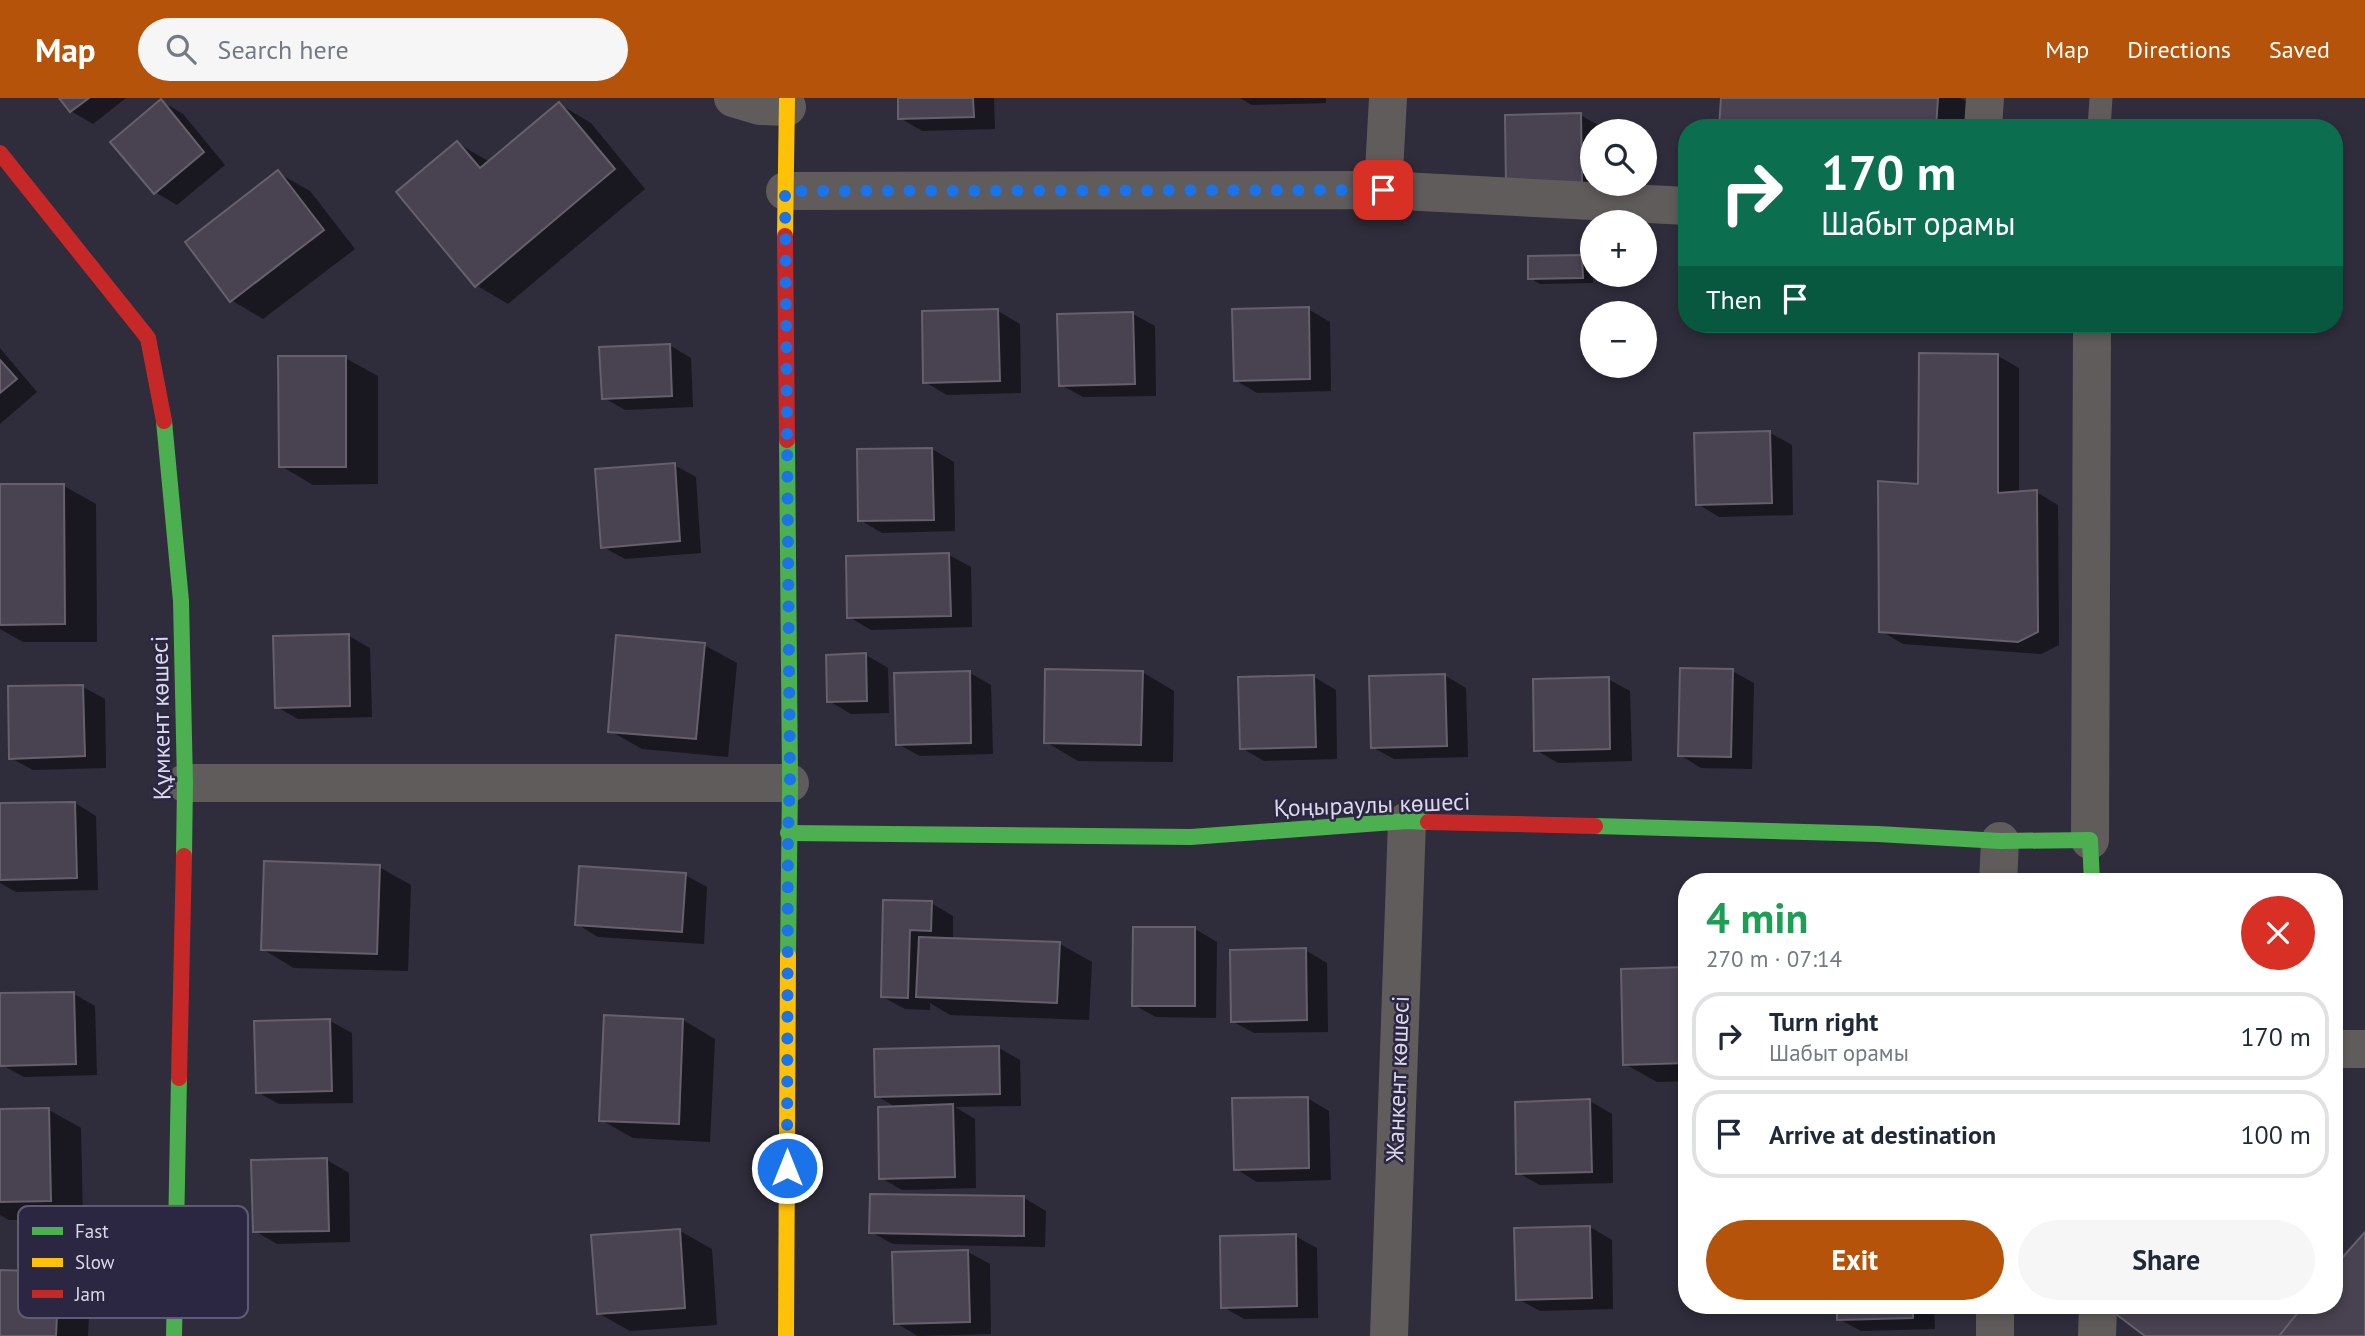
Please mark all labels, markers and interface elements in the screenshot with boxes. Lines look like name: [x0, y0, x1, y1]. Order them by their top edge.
search box: [138, 18, 628, 81]
text: Map: [35, 28, 96, 71]
icon: search: [162, 30, 200, 68]
text: Search here: [218, 33, 349, 66]
text: Map: [2045, 34, 2089, 65]
text: Directions: [2127, 34, 2231, 65]
text: Saved: [2269, 34, 2330, 65]
map controls: [1580, 119, 1657, 378]
button: search: [1580, 119, 1657, 196]
text: 170 m: [1821, 140, 1956, 204]
icon: right: [1706, 147, 1797, 238]
pin: [1353, 160, 1413, 220]
icon: arrive: [1364, 171, 1402, 209]
text: Шабыт орамы: [1821, 202, 2016, 244]
button: +: [1580, 210, 1657, 287]
icon: arrive: [1776, 280, 1814, 318]
text: Then: [1706, 283, 1762, 316]
button: −: [1580, 301, 1657, 378]
street label: Құмкент көшесі: [144, 636, 177, 800]
street label: Қоңыраулы көшесі: [1273, 786, 1471, 823]
text: 4 min: [1706, 890, 1808, 945]
button: close: [2241, 896, 2315, 970]
text: 270 m · 07:14: [1706, 944, 1842, 973]
street label: Жанкент көшесі: [1379, 995, 1416, 1164]
text: Turn right: [1769, 1005, 1878, 1038]
icon: right: [1710, 1017, 1748, 1055]
text: 170 m: [2240, 1020, 2311, 1053]
text: Шабыт орамы: [1769, 1038, 1909, 1067]
icon: arrive: [1710, 1115, 1748, 1153]
text: Arrive at destination: [1769, 1118, 1996, 1151]
text: 100 m: [2240, 1118, 2311, 1151]
position arrow: [750, 1131, 824, 1205]
legend: [18, 1206, 248, 1318]
text: Fast: [75, 1219, 109, 1243]
button: Exit: [1706, 1220, 2004, 1300]
button: Share: [2018, 1220, 2315, 1300]
text: Slow: [75, 1250, 115, 1274]
text: Jam: [74, 1282, 105, 1306]

